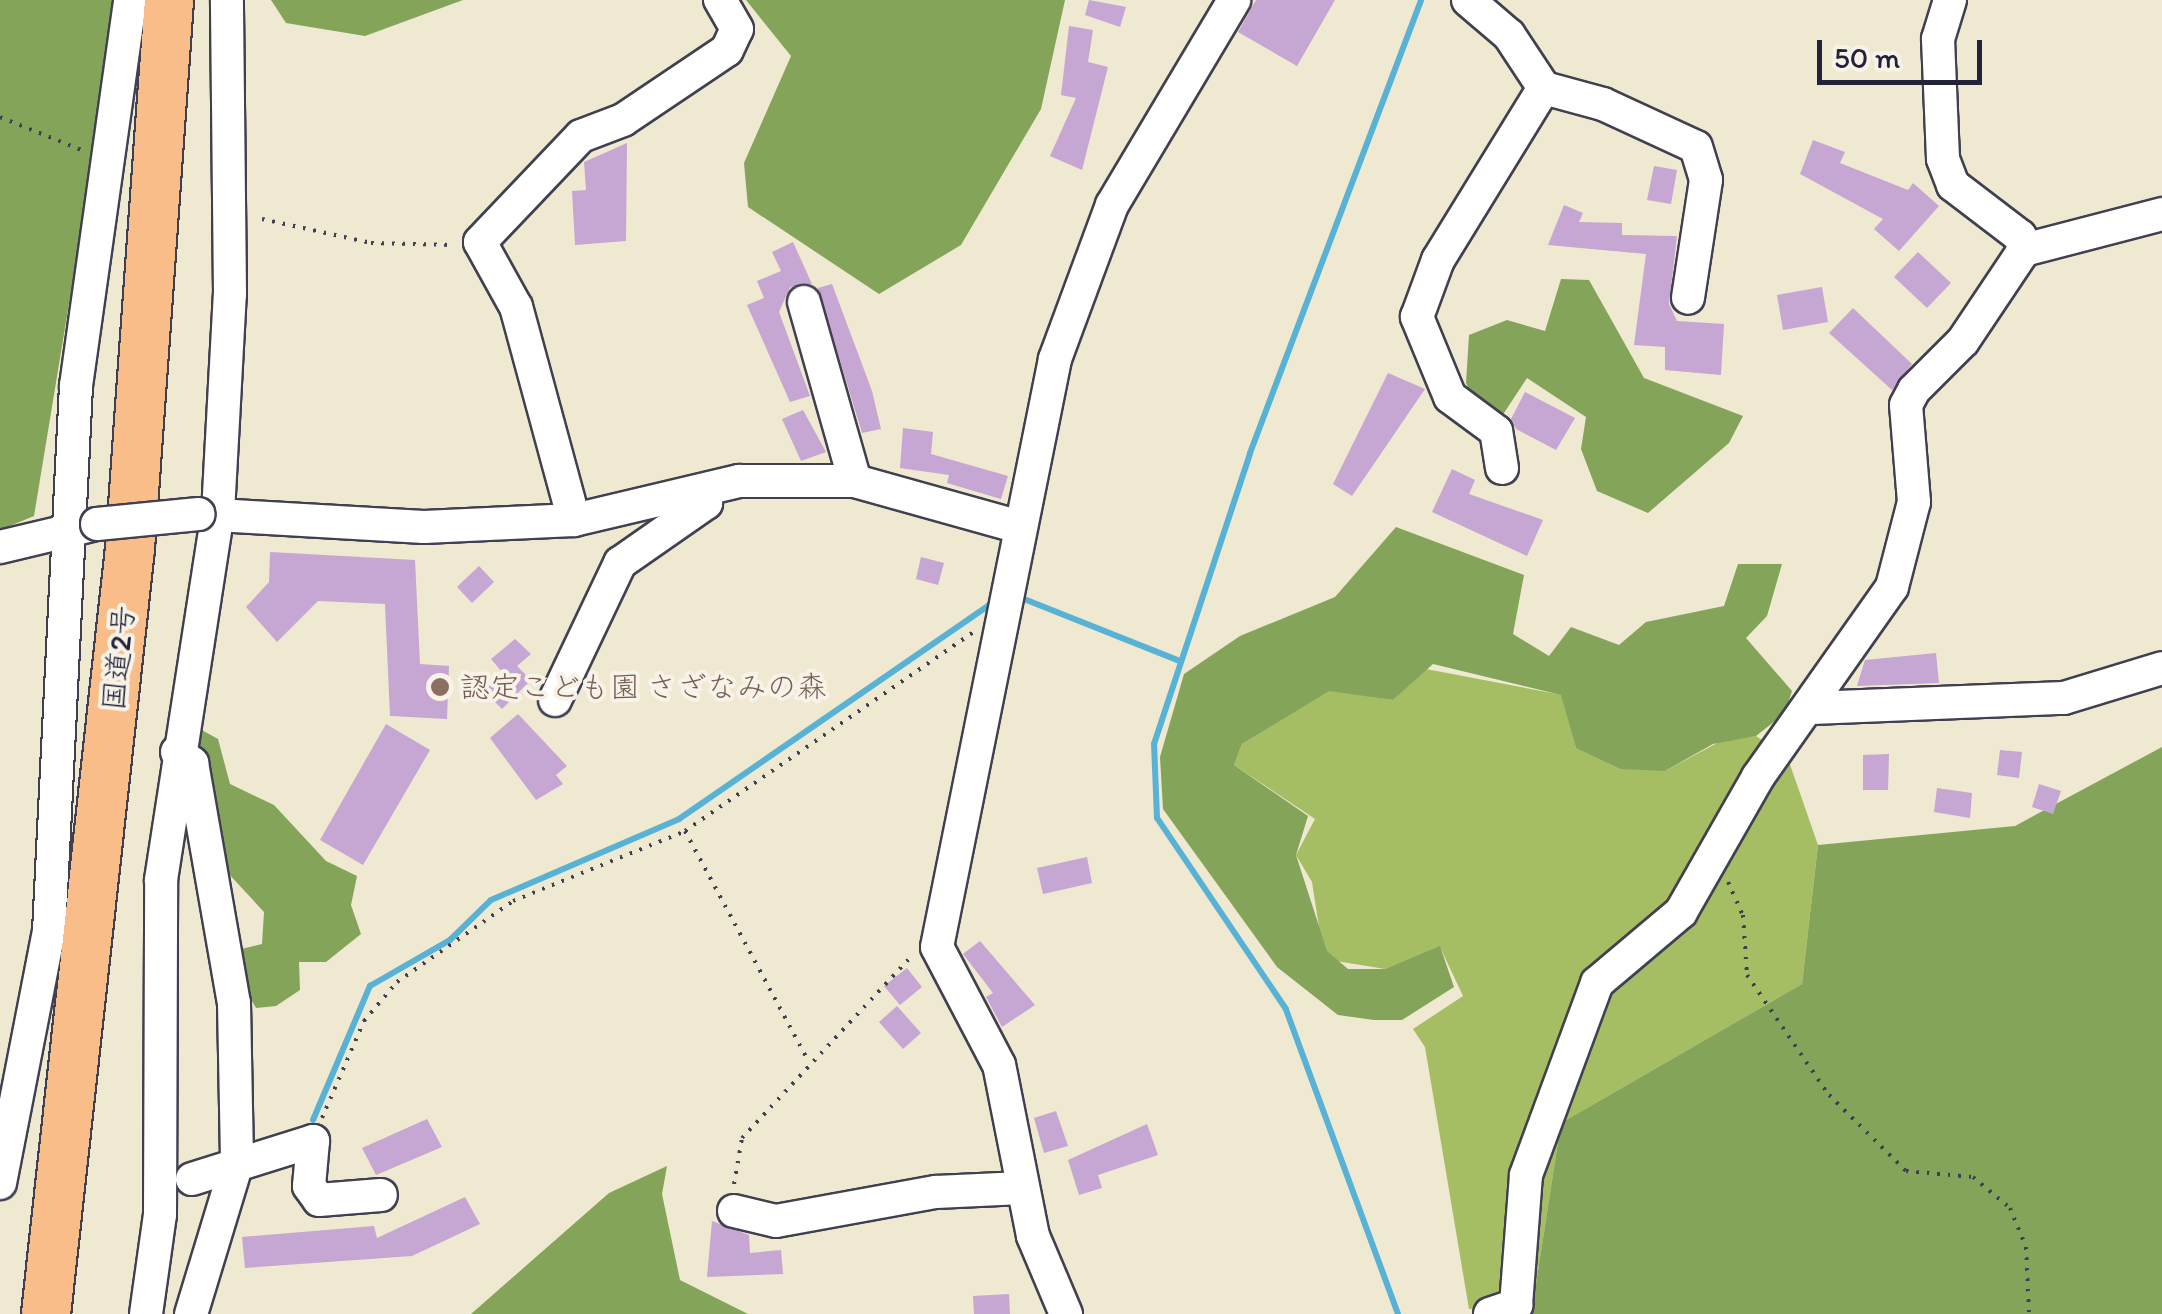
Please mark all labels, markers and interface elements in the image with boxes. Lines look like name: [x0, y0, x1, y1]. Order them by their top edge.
scale bar: [1822, 20, 1987, 82]
text: 50 m: [1834, 39, 1900, 76]
street label: 国道2号: [96, 604, 142, 712]
place label: 認定こども園 さざなみの森: [460, 669, 827, 705]
marker: 認定こども園 さざなみの森: [429, 676, 451, 698]

